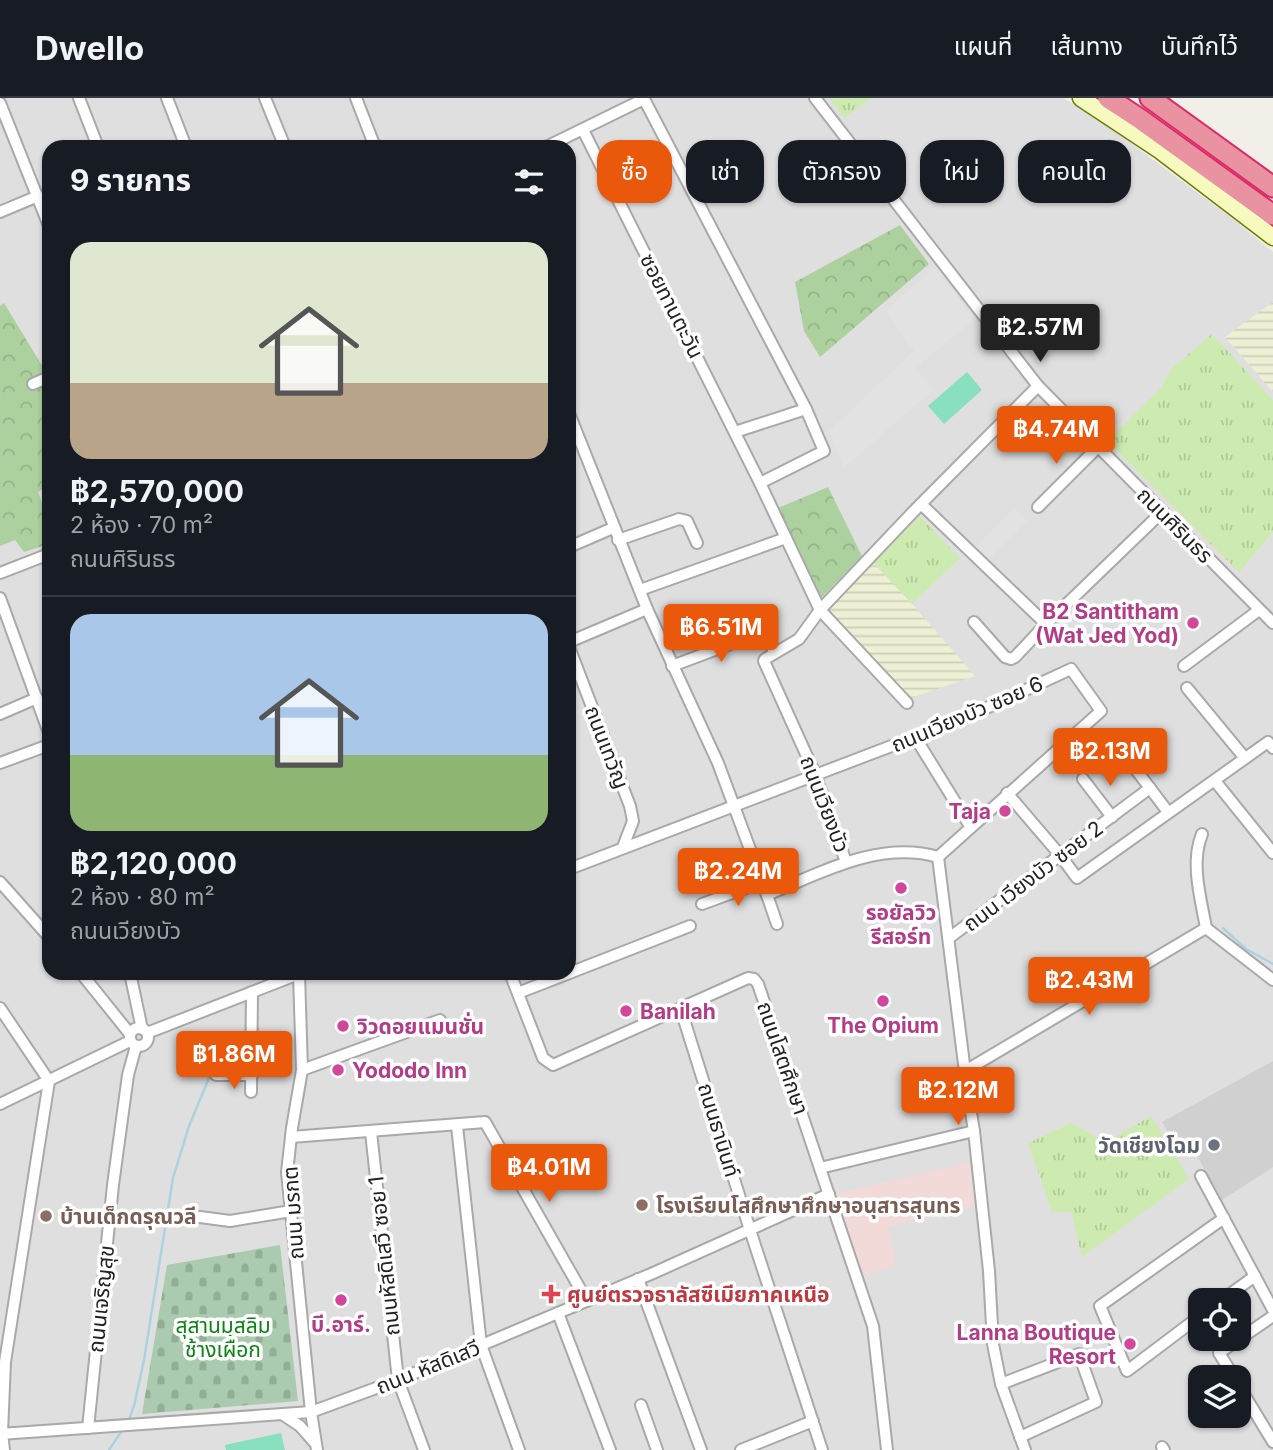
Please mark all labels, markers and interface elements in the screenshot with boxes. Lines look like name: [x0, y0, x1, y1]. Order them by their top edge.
text: Dwello: [35, 28, 144, 68]
text: แผนที่: [954, 32, 1012, 61]
text: เส้นทาง: [1050, 32, 1123, 61]
text: บันทึกไว้: [1161, 32, 1238, 61]
chip: ซื้อ: [597, 140, 672, 203]
chip: เช่า: [686, 140, 764, 203]
chip: ตัวกรอง: [778, 140, 906, 203]
chip: ใหม่: [920, 140, 1004, 203]
chip: คอนโด: [1018, 140, 1131, 203]
text: 9 รายการ: [70, 162, 191, 198]
icon: filters: [510, 163, 548, 201]
street label: ซอยทานตะวัน: [635, 250, 709, 362]
icon: home: [246, 288, 372, 414]
pin: ฿2.57M: [983, 304, 1097, 364]
text: ฿2.57M: [997, 313, 1083, 341]
pin: ฿4.74M: [999, 406, 1113, 466]
text: ฿4.74M: [1013, 415, 1099, 443]
text: ฿2,570,000: [70, 473, 244, 509]
street label: ถนนศิรินธร: [1132, 482, 1218, 568]
text: 2 ห้อง · 70 m²: [70, 511, 213, 539]
text: ถนนศิรินธร: [70, 545, 176, 573]
place label: B2 Santitham (Wat Jed Yod): [1035, 599, 1179, 648]
pin: ฿6.51M: [664, 604, 778, 664]
text: ฿6.51M: [679, 613, 763, 641]
marker: B2 Santitham (Wat Jed Yod): [1185, 615, 1201, 631]
icon: home: [246, 660, 372, 786]
street label: ถนนเวียงบัว ซอย 6: [887, 671, 1047, 757]
street label: ถนนเทวัญ: [580, 702, 634, 792]
pin: ฿2.13M: [1053, 728, 1167, 788]
text: ฿2.13M: [1069, 737, 1151, 765]
street label: ถนนเวียงบัว: [795, 752, 855, 856]
place label: Taja: [948, 799, 991, 824]
marker: Taja: [997, 803, 1013, 819]
street label: ถนน เวียงบัว ซอย 2: [958, 815, 1108, 937]
text: ฿2,120,000: [70, 845, 237, 881]
pin: ฿2.24M: [681, 848, 795, 908]
text: ฿2.24M: [694, 857, 782, 885]
marker: รอยัลวิว รีสอร์ท: [893, 880, 909, 896]
text: 2 ห้อง · 80 m²: [70, 883, 215, 911]
place label: รอยัลวิว รีสอร์ท: [866, 900, 936, 949]
text: ถนนเวียงบัว: [70, 917, 181, 945]
pin: ฿2.43M: [1032, 958, 1146, 1017]
text: ฿2.43M: [1044, 966, 1134, 994]
marker: The Opium: [875, 993, 891, 1009]
street label: ถนนโสตศึกษา: [752, 998, 814, 1118]
place label: Banilah: [640, 999, 716, 1024]
marker: Banilah: [618, 1003, 634, 1019]
place label: วิวดอยแมนชั่น: [356, 1012, 484, 1039]
place label: The Opium: [827, 1013, 939, 1038]
marker: วิวดอยแมนชั่น: [335, 1018, 351, 1034]
pin: ฿1.86M: [177, 1032, 291, 1091]
text: ฿1.86M: [192, 1040, 276, 1068]
place label: Yododo Inn: [352, 1058, 467, 1083]
marker: Yododo Inn: [330, 1062, 346, 1078]
pin: ฿2.12M: [901, 1068, 1015, 1127]
text: ฿2.12M: [917, 1076, 999, 1104]
street label: ถนนธานินท์: [693, 1080, 745, 1180]
place label: วัดเชียงโฉม: [1098, 1133, 1200, 1158]
marker: วัดเชียงโฉม: [1206, 1137, 1222, 1153]
pin: ฿4.01M: [492, 1144, 606, 1204]
text: ฿4.01M: [507, 1153, 591, 1181]
street label: ถนน มรกต: [277, 1166, 309, 1260]
street label: ถนนหัสดิเสวี ซอย 1: [363, 1175, 405, 1337]
place label: โรงเรียนโสศึกษาศึกษาอนุสารสุนทร: [656, 1193, 960, 1219]
marker: โรงเรียนโสศึกษาศึกษาอนุสารสุนทร: [634, 1197, 650, 1213]
place label: บ้านเด็กดรุณวลี: [60, 1204, 197, 1230]
marker: บ้านเด็กดรุณวลี: [38, 1208, 54, 1224]
street label: ถนนเจริญสุข: [83, 1244, 120, 1354]
place label: ศูนย์ตรวจธาลัสซีเมียภาคเหนือ: [567, 1282, 829, 1308]
marker: ศูนย์ตรวจธาลัสซีเมียภาคเหนือ: [541, 1284, 561, 1304]
map controls: [1188, 1288, 1251, 1428]
button: locate: [1188, 1288, 1251, 1351]
marker: บี.อาร์.: [333, 1292, 349, 1308]
place label: บี.อาร์.: [311, 1312, 371, 1337]
park label: สุสานมุสลิม ช้างเผือก: [175, 1313, 271, 1362]
place label: Lanna Boutique Resort: [957, 1320, 1116, 1369]
street label: ถนน หัสดิเสวี: [372, 1335, 484, 1399]
marker: Lanna Boutique Resort: [1122, 1336, 1138, 1352]
button: layers: [1188, 1365, 1251, 1428]

